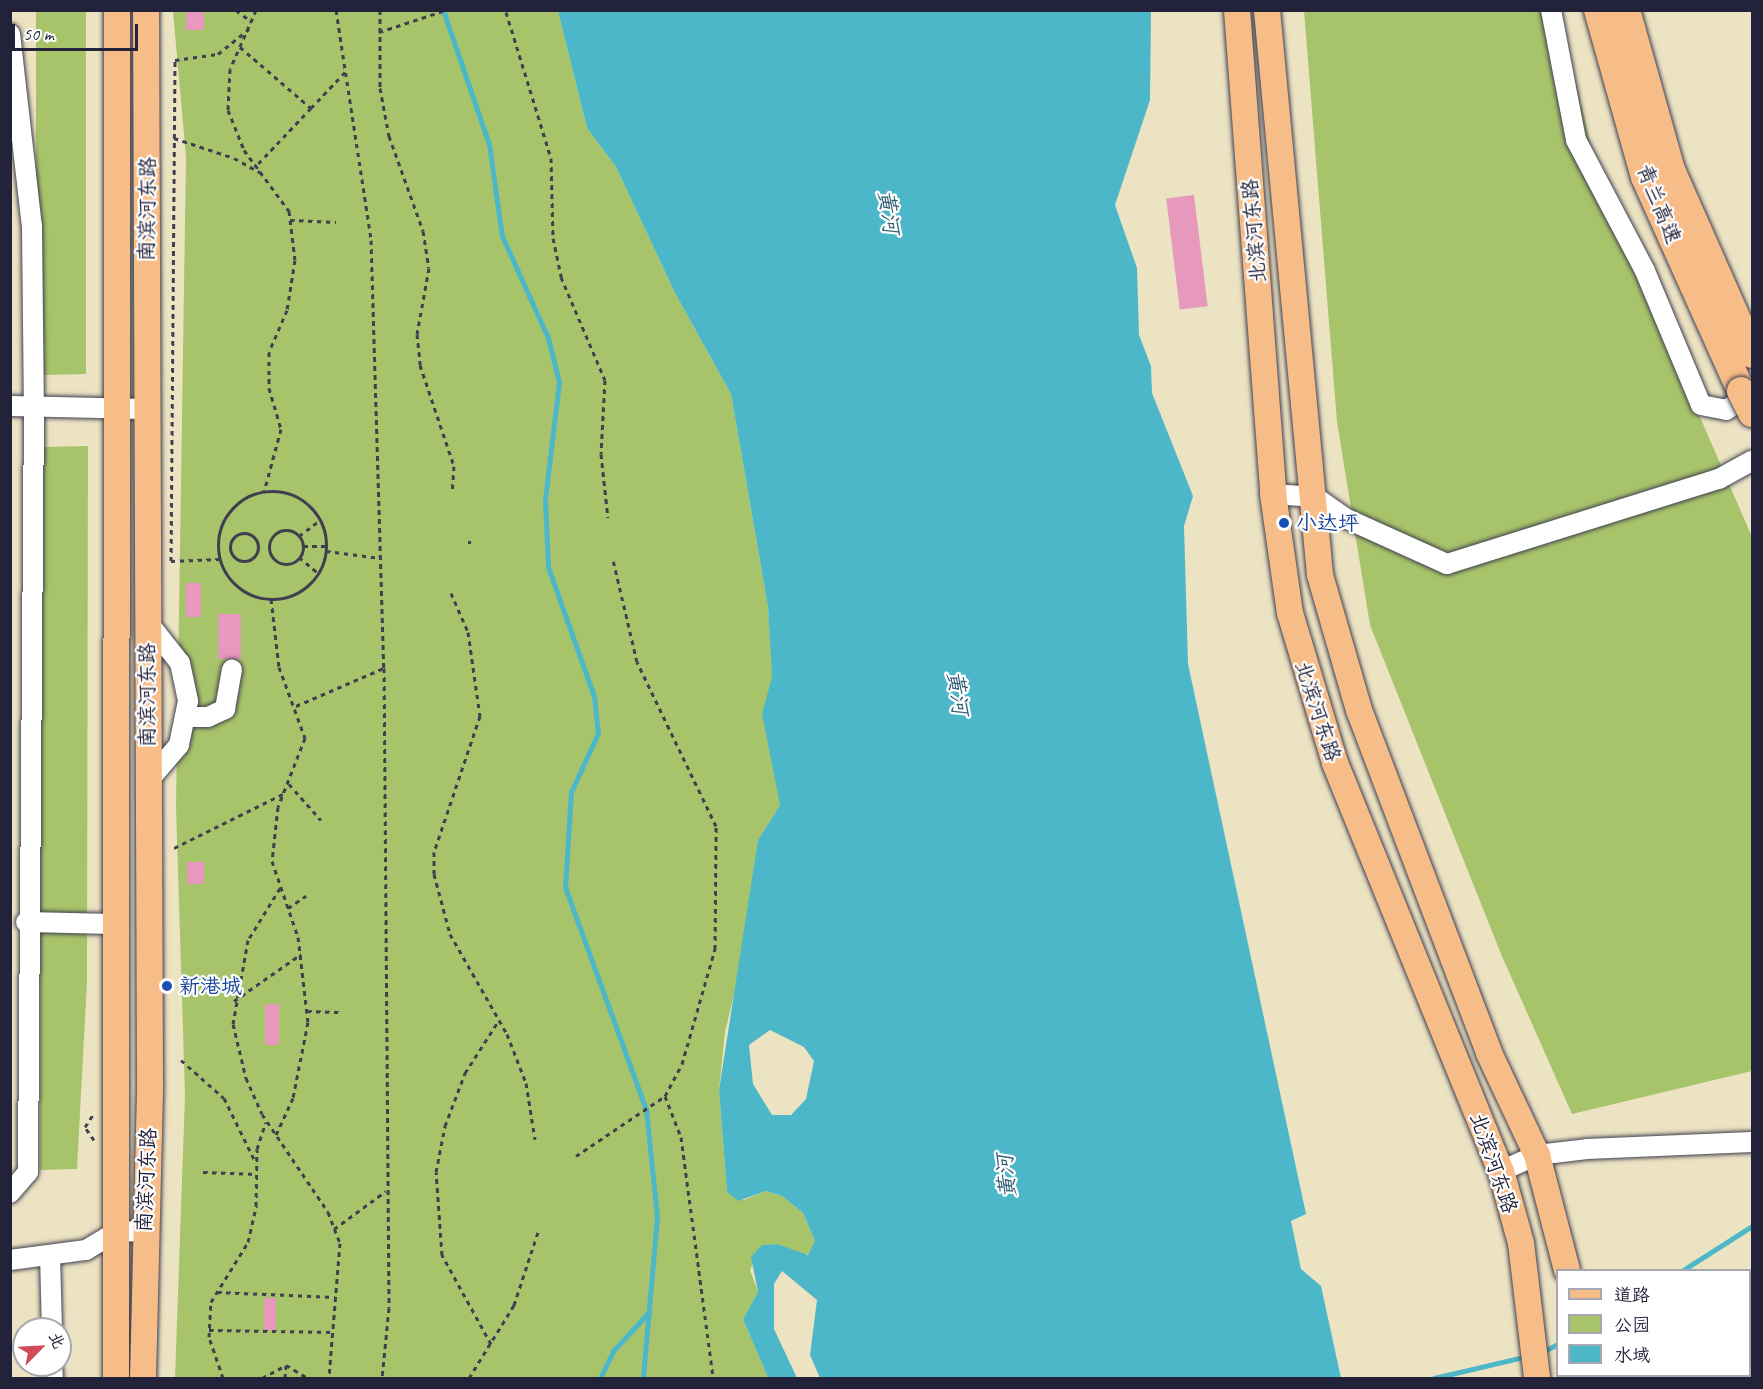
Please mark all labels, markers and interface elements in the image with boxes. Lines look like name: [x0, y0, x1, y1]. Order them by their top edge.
scale bar: [15, 12, 141, 50]
text: 50 m: [23, 23, 54, 45]
street label: 南滨河东路: [133, 156, 161, 262]
street label: 青兰高速: [1632, 160, 1686, 248]
street label: 北滨河东路: [1237, 178, 1271, 284]
water label: 黄河: [872, 188, 904, 236]
place label: 小达坪: [1296, 510, 1359, 536]
marker: 小达坪: [1277, 516, 1291, 530]
street label: 南滨河东路: [134, 643, 160, 747]
street label: 北滨河东路: [1290, 657, 1346, 765]
water label: 黄河: [941, 669, 973, 717]
place label: 新港城: [179, 973, 242, 999]
marker: 新港城: [160, 979, 174, 993]
street label: 北滨河东路: [1465, 1109, 1523, 1217]
street label: 南滨河东路: [131, 1127, 161, 1233]
water label: 黄河: [992, 1153, 1022, 1199]
legend: [1556, 1269, 1751, 1377]
text: 道路: [1614, 1284, 1650, 1306]
text: 公园: [1614, 1314, 1650, 1336]
north arrow: [12, 1317, 72, 1377]
text: 北: [44, 1329, 69, 1352]
text: 水域: [1614, 1344, 1650, 1366]

